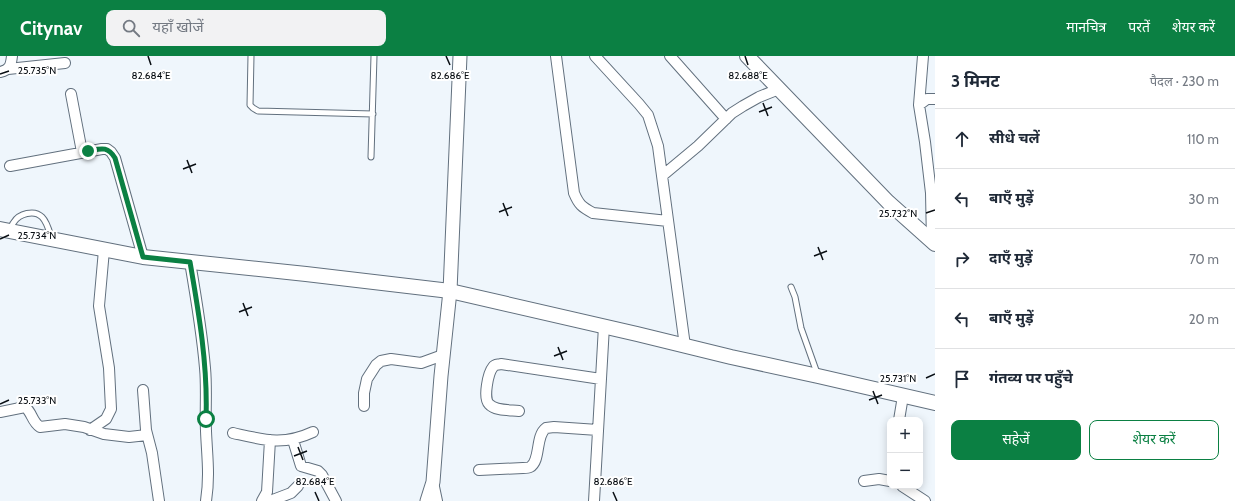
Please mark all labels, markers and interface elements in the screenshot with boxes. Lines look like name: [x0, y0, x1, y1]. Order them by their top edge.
search box: [106, 10, 386, 46]
text: Citynav: [20, 17, 82, 40]
icon: search: [120, 17, 142, 39]
text: यहाँ खोजें: [152, 18, 204, 36]
text: मानचित्र: [1066, 18, 1106, 36]
text: परतें: [1128, 18, 1150, 36]
text: शेयर करें: [1172, 18, 1215, 36]
text: 25.735°N: [18, 64, 56, 77]
text: 82.684°E: [131, 69, 171, 82]
text: 82.686°E: [430, 69, 470, 82]
text: 82.688°E: [728, 69, 768, 82]
text: 3 मिनट: [951, 71, 1000, 91]
text: पैदल · 230 m: [1150, 73, 1219, 89]
icon: ahead: [951, 128, 973, 150]
text: सीधे चलें: [989, 129, 1040, 147]
text: 110 m: [1187, 131, 1219, 147]
route end: [79, 142, 97, 160]
icon: left: [951, 188, 973, 210]
text: बाएँ मुड़ें: [989, 189, 1034, 207]
text: 30 m: [1189, 191, 1219, 207]
text: 25.732°N: [879, 207, 917, 220]
text: 25.734°N: [18, 229, 56, 242]
icon: right: [951, 248, 973, 270]
text: दाएँ मुड़ें: [989, 249, 1033, 267]
text: 70 m: [1189, 251, 1219, 267]
icon: left: [951, 308, 973, 330]
text: बाएँ मुड़ें: [989, 309, 1034, 327]
text: 20 m: [1189, 311, 1219, 327]
icon: arrive: [951, 368, 973, 390]
text: गंतव्य पर पहुँचे: [989, 369, 1073, 387]
text: 25.731°N: [880, 372, 916, 385]
text: 25.733°N: [18, 394, 56, 407]
route start: [197, 410, 215, 428]
map controls: [887, 417, 923, 489]
button: +: [887, 417, 923, 453]
button: सहेजें: [951, 420, 1081, 460]
button: शेयर करें: [1089, 420, 1219, 460]
button: −: [887, 453, 923, 489]
text: 82.684°E: [295, 475, 335, 488]
text: 82.686°E: [593, 475, 633, 488]

